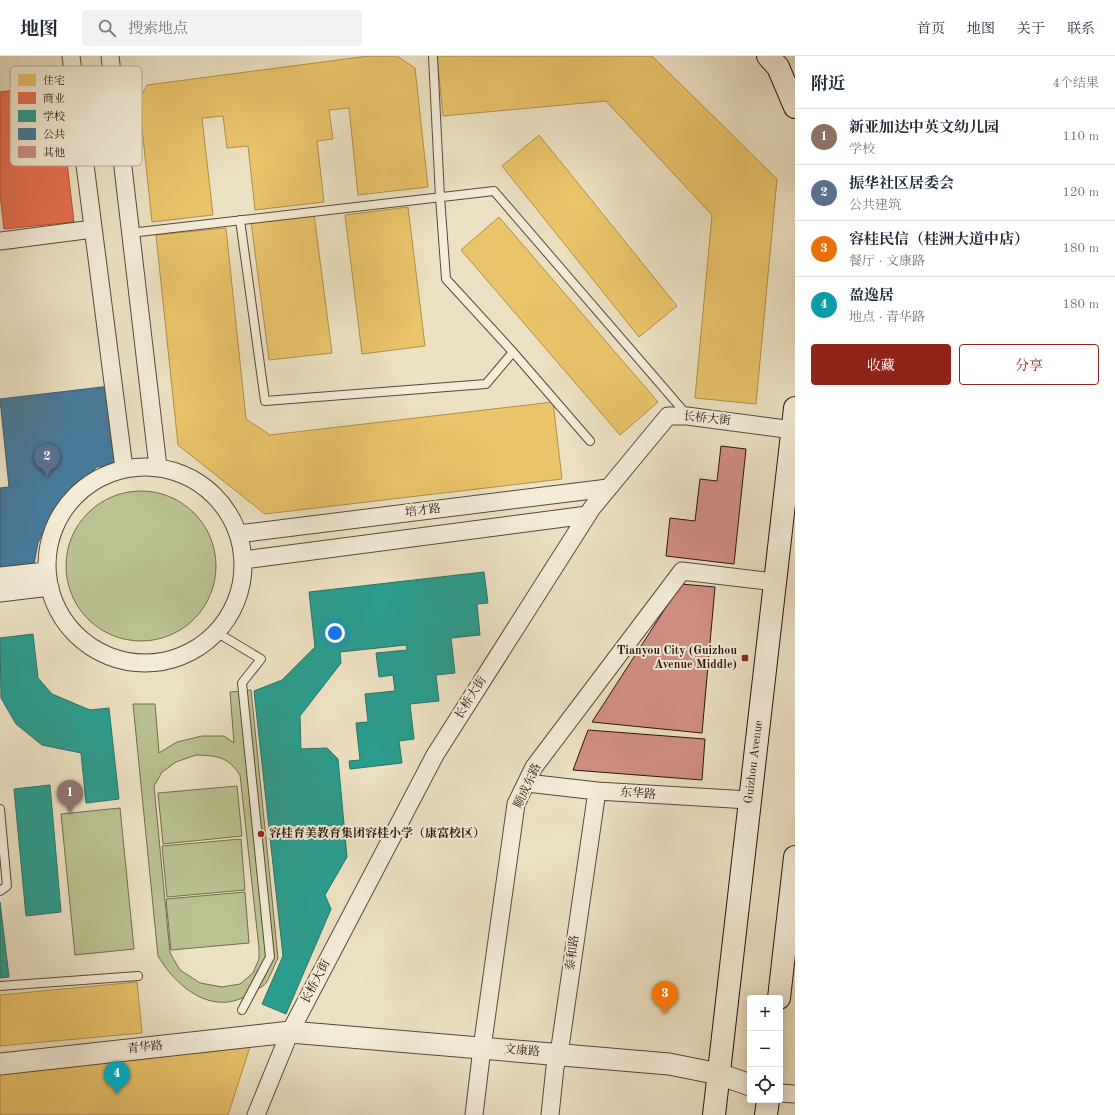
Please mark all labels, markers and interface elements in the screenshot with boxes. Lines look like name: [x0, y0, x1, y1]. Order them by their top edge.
search box: [82, 10, 362, 46]
icon: search: [96, 17, 118, 39]
text: 地图: [20, 21, 58, 40]
text: 搜索地点: [128, 22, 188, 37]
text: 首页: [917, 22, 945, 36]
text: 地图: [967, 22, 995, 36]
text: 关于: [1017, 22, 1045, 36]
text: 联系: [1067, 22, 1095, 36]
legend: [10, 66, 142, 166]
text: 住宅: [43, 74, 65, 87]
text: 附近: [811, 76, 845, 93]
text: 4个结果: [1052, 77, 1099, 90]
text: 商业: [43, 92, 65, 105]
text: 学校: [43, 110, 65, 123]
text: 新亚加达中英文幼儿园: [849, 121, 999, 136]
text: 公共: [43, 128, 65, 141]
text: 1: [820, 130, 828, 143]
text: 110 m: [1062, 130, 1099, 143]
text: 学校: [849, 143, 875, 156]
text: 其他: [43, 146, 65, 159]
text: 振华社区居委会: [849, 177, 954, 192]
text: 2: [820, 186, 828, 199]
text: 120 m: [1062, 186, 1099, 199]
text: 公共建筑: [849, 199, 901, 212]
text: 容桂民信（桂洲大道中店）: [849, 233, 1029, 248]
text: 3: [820, 242, 828, 255]
text: 180 m: [1062, 242, 1099, 255]
text: 餐厅 · 文康路: [849, 255, 925, 268]
text: 盈逸居: [849, 289, 894, 304]
text: 4: [820, 298, 828, 311]
text: 180 m: [1062, 298, 1099, 311]
text: 地点 · 青华路: [849, 311, 925, 324]
button: 收藏: [811, 344, 951, 385]
button: 分享: [959, 344, 1099, 385]
street label: 长桥大街: [682, 409, 733, 428]
pin: 2: [34, 444, 60, 477]
street label: 培才路: [404, 501, 442, 519]
your location: [325, 623, 345, 643]
place label: Tianyou City (Guizhou Avenue Middle): [617, 644, 737, 671]
marker: Tianyou City (Guizhou Avenue Middle): [740, 653, 750, 663]
street label: 长桥大街: [451, 673, 489, 722]
street label: Guizhou Avenue: [743, 719, 765, 804]
street label: 顺成东路: [511, 761, 544, 810]
pin: 1: [57, 780, 83, 813]
street label: 东华路: [620, 785, 657, 801]
place label: 容桂育美教育集团容桂小学（康富校区）: [269, 826, 485, 840]
marker: 容桂育美教育集团容桂小学（康富校区）: [256, 829, 266, 839]
street label: 泰和路: [563, 934, 581, 972]
street label: 长桥大街: [298, 956, 333, 1006]
pin: 3: [652, 981, 678, 1014]
map controls: [747, 995, 783, 1103]
button: +: [747, 995, 783, 1031]
button: −: [747, 1031, 783, 1067]
street label: 青华路: [126, 1038, 164, 1056]
street label: 文康路: [504, 1041, 541, 1059]
pin: 4: [104, 1061, 130, 1094]
button: locate: [747, 1067, 783, 1103]

